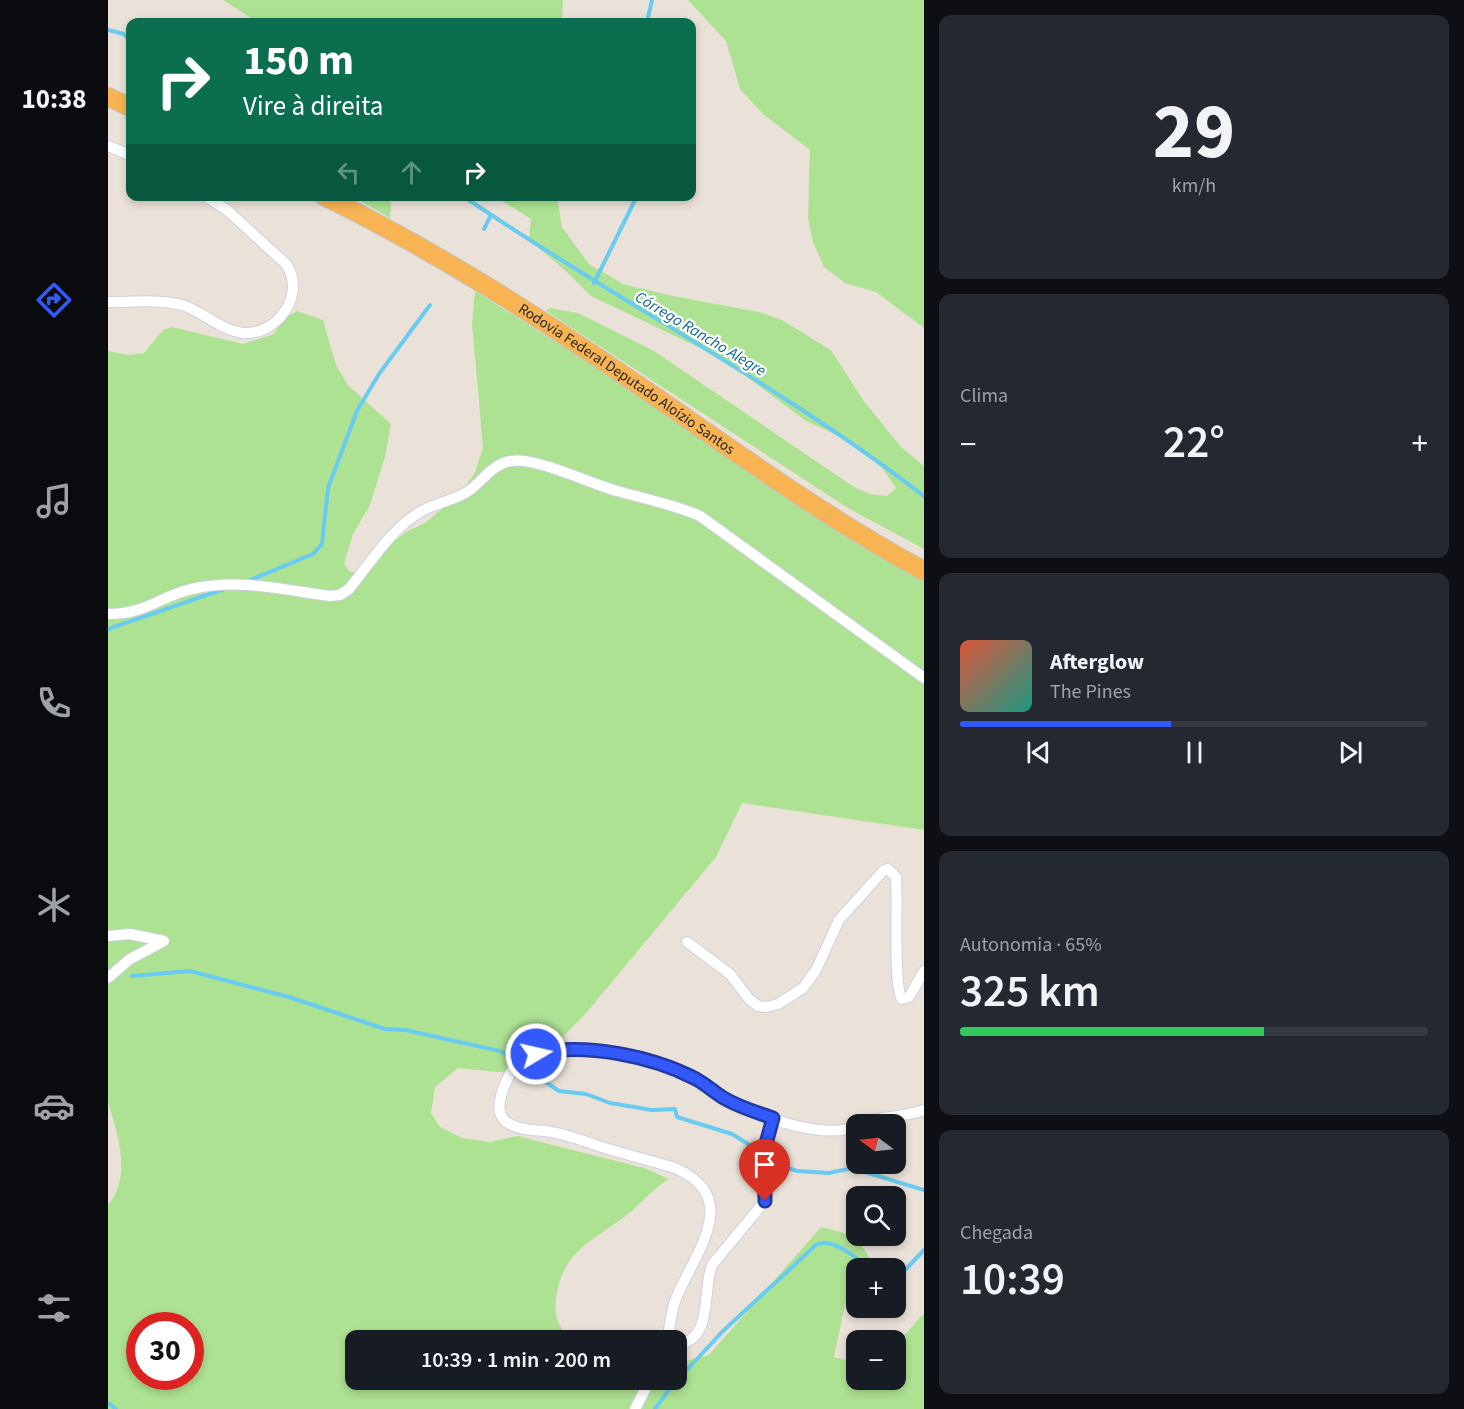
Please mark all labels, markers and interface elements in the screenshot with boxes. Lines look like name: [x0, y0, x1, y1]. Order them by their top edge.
text: 150 m: [243, 31, 354, 91]
icon: right: [144, 42, 222, 120]
text: 29: [1153, 77, 1235, 188]
text: 10:38: [21, 80, 87, 119]
text: Vire à direita: [243, 87, 383, 126]
icon: left: [332, 156, 365, 189]
icon: ahead: [395, 156, 428, 189]
icon: right: [458, 156, 491, 189]
text: km/h: [1172, 172, 1216, 200]
icon: directions: [33, 279, 75, 321]
water label: Córrego Rancho Alegre: [631, 286, 770, 382]
street label: Rodovia Federal Deputado Aloízio Santos: [514, 299, 739, 460]
text: Clima: [960, 382, 1008, 410]
text: 22°: [1163, 411, 1225, 475]
text: −: [960, 421, 976, 468]
text: +: [1412, 421, 1428, 468]
icon: music: [33, 480, 75, 522]
text: Afterglow: [1050, 646, 1144, 678]
text: The Pines: [1050, 678, 1131, 706]
icon: phone: [33, 682, 75, 724]
icon: previous: [1022, 736, 1055, 769]
icon: pause: [1178, 736, 1211, 769]
icon: next: [1334, 736, 1367, 769]
icon: climate: [33, 884, 75, 926]
text: Autonomia · 65%: [960, 931, 1102, 959]
text: 325 km: [960, 960, 1100, 1024]
position arrow: [504, 1022, 568, 1086]
icon: car: [33, 1085, 75, 1127]
north arrow: [846, 1114, 906, 1174]
map controls: [846, 1114, 906, 1390]
pin: [739, 1139, 790, 1201]
icon: arrive: [748, 1148, 781, 1181]
button: search: [846, 1186, 906, 1246]
text: Chegada: [960, 1219, 1033, 1247]
text: 10:39: [960, 1248, 1065, 1312]
button: +: [846, 1258, 906, 1318]
icon: filters: [33, 1287, 75, 1329]
speed limit sign: 30: [126, 1312, 204, 1390]
button: −: [846, 1330, 906, 1390]
text: 10:39 · 1 min · 200 m: [421, 1344, 611, 1376]

